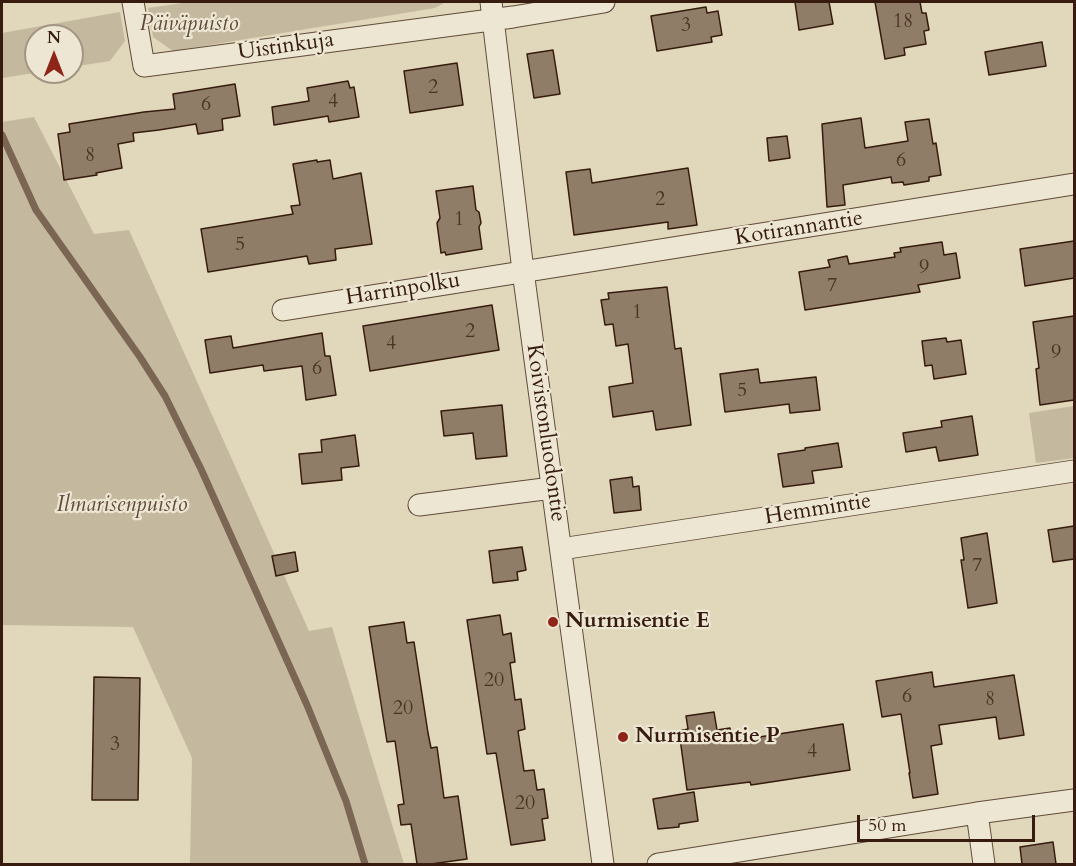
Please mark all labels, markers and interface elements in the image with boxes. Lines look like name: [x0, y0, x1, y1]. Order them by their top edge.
house number: 18: [893, 10, 913, 34]
park label: Päiväpuisto: [140, 12, 238, 38]
house number: 3: [681, 14, 691, 38]
north arrow: [24, 24, 84, 84]
text: N: [47, 27, 61, 49]
street label: Uistinkuja: [236, 27, 336, 67]
house number: 2: [428, 76, 438, 100]
house number: 4: [328, 90, 338, 114]
house number: 6: [201, 93, 211, 117]
house number: 8: [85, 144, 95, 168]
house number: 6: [896, 149, 906, 173]
house number: 2: [655, 188, 665, 212]
street label: Kotirannantie: [733, 206, 865, 252]
house number: 1: [454, 208, 464, 232]
house number: 5: [235, 233, 245, 257]
house number: 9: [919, 256, 929, 280]
street label: Harrinpolku: [344, 268, 462, 312]
house number: 7: [827, 274, 837, 298]
house number: 1: [632, 301, 642, 325]
house number: 2: [465, 320, 475, 344]
house number: 4: [386, 332, 396, 356]
house number: 9: [1051, 341, 1061, 365]
street label: Koivistonluodontie: [519, 342, 571, 524]
house number: 6: [312, 357, 322, 381]
house number: 5: [737, 379, 747, 403]
street label: Hemmintie: [763, 489, 873, 531]
park label: Ilmarisenpuisto: [56, 493, 188, 519]
house number: 7: [972, 554, 982, 578]
place label: Nurmisentie E: [565, 609, 710, 635]
marker: Nurmisentie E: [546, 615, 560, 629]
house number: 20: [484, 669, 504, 693]
house number: 6: [902, 685, 912, 709]
house number: 8: [985, 688, 995, 712]
house number: 20: [393, 697, 413, 721]
place label: Nurmisentie P: [635, 724, 780, 750]
marker: Nurmisentie P: [616, 730, 630, 744]
house number: 3: [110, 733, 120, 757]
house number: 4: [807, 740, 817, 764]
house number: 20: [515, 792, 535, 816]
scale bar: [860, 803, 1038, 841]
text: 50 m: [868, 813, 907, 838]

